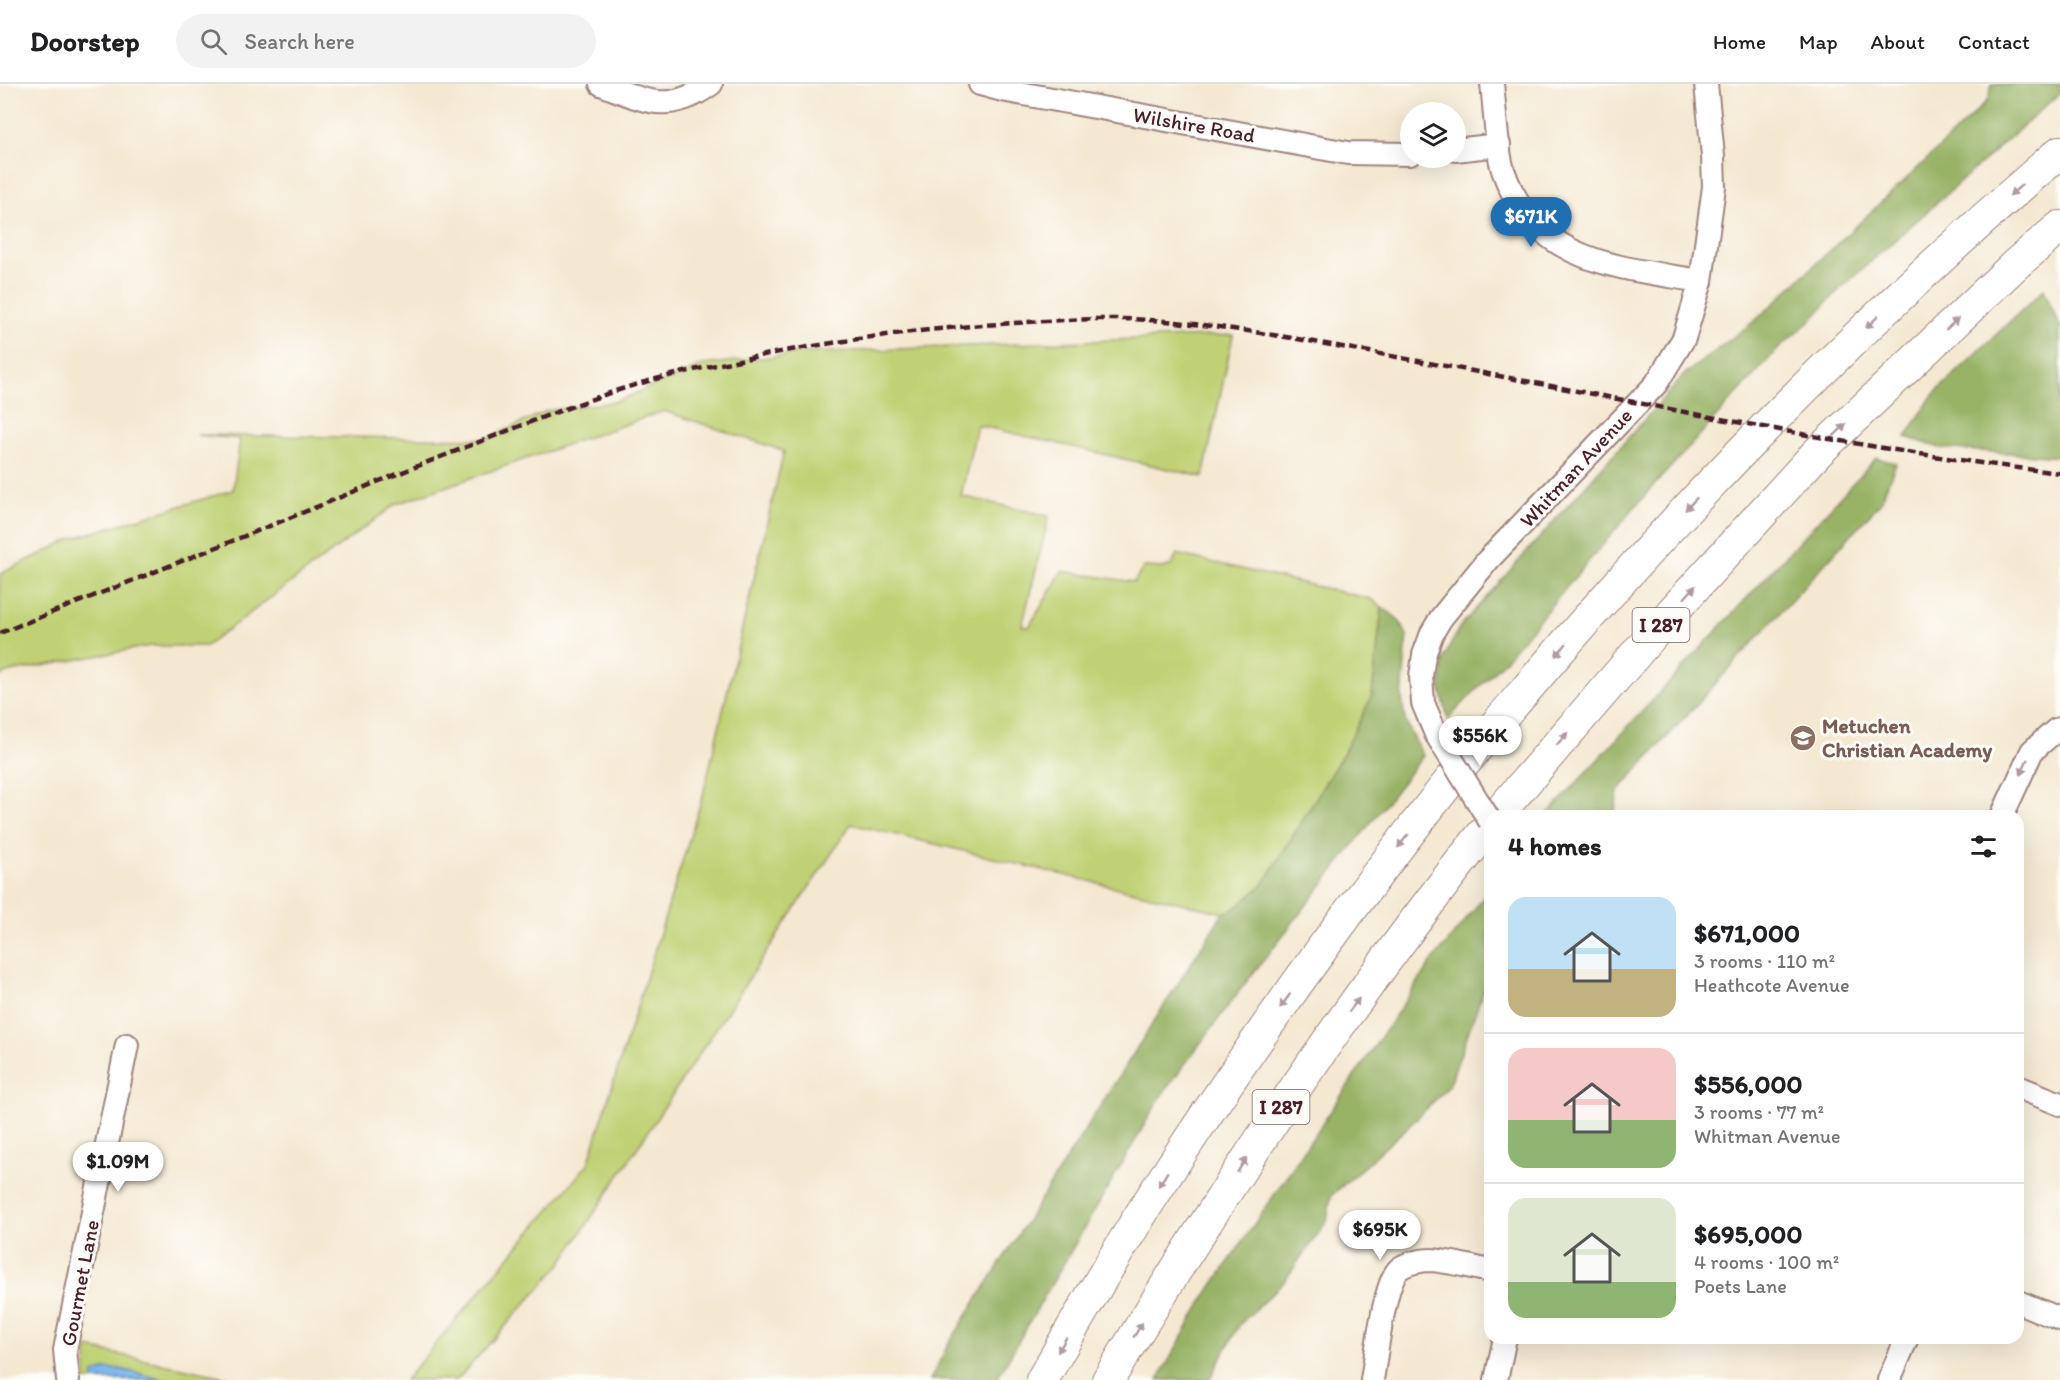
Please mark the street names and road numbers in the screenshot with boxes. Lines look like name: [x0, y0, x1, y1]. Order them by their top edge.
street label: Wilshire Road: [1131, 101, 1257, 148]
street label: Whitman Avenue: [1514, 403, 1637, 532]
road number: I 287: [1632, 608, 1690, 642]
road number: I 287: [1252, 1090, 1310, 1124]
street label: Gourmet Lane: [55, 1218, 104, 1348]

